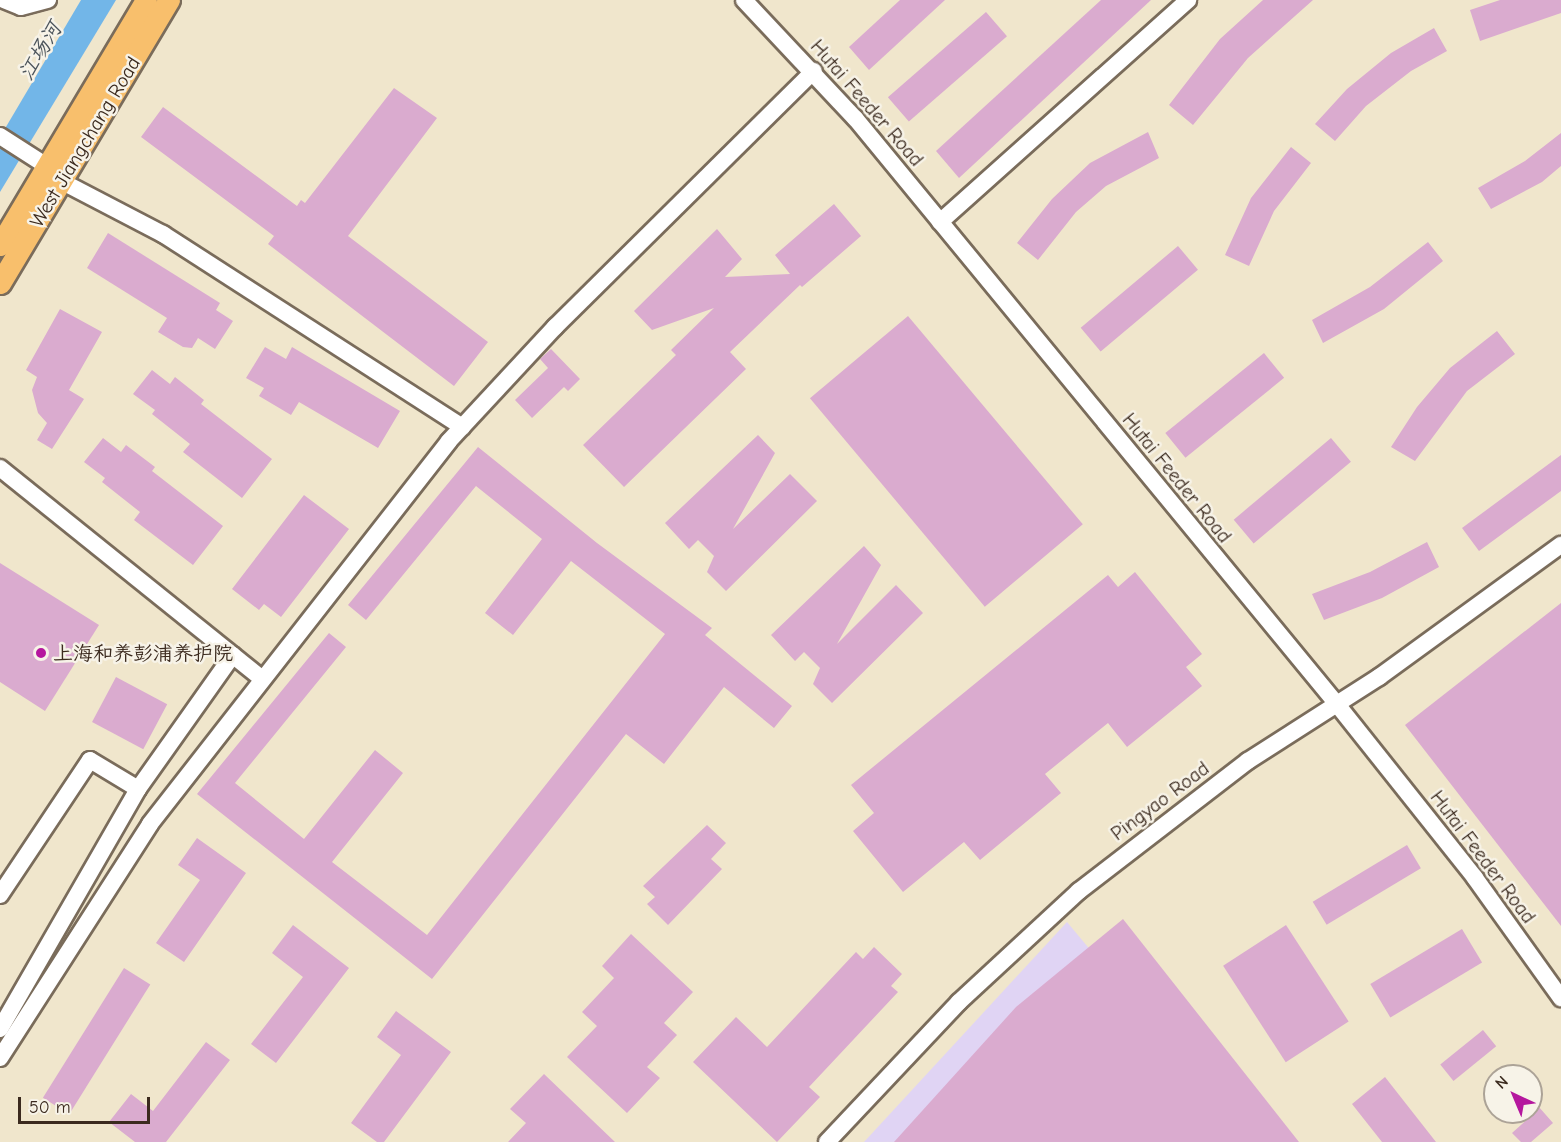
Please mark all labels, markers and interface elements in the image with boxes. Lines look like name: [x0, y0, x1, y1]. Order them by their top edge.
water label: 江场河: [13, 18, 67, 84]
street label: Hutai Feeder Road: [805, 35, 929, 171]
street label: West Jiangchang Road: [25, 52, 145, 232]
street label: Hutai Feeder Road: [1117, 408, 1237, 548]
place label: 上海和养彭浦养护院: [53, 641, 233, 665]
marker: 上海和养彭浦养护院: [34, 646, 48, 660]
street label: Pingyao Road: [1106, 756, 1214, 846]
street label: Hutai Feeder Road: [1425, 786, 1541, 928]
north arrow: [1483, 1064, 1543, 1124]
text: N: [1492, 1072, 1512, 1093]
scale bar: [21, 1085, 153, 1123]
text: 50 m: [29, 1097, 71, 1118]

